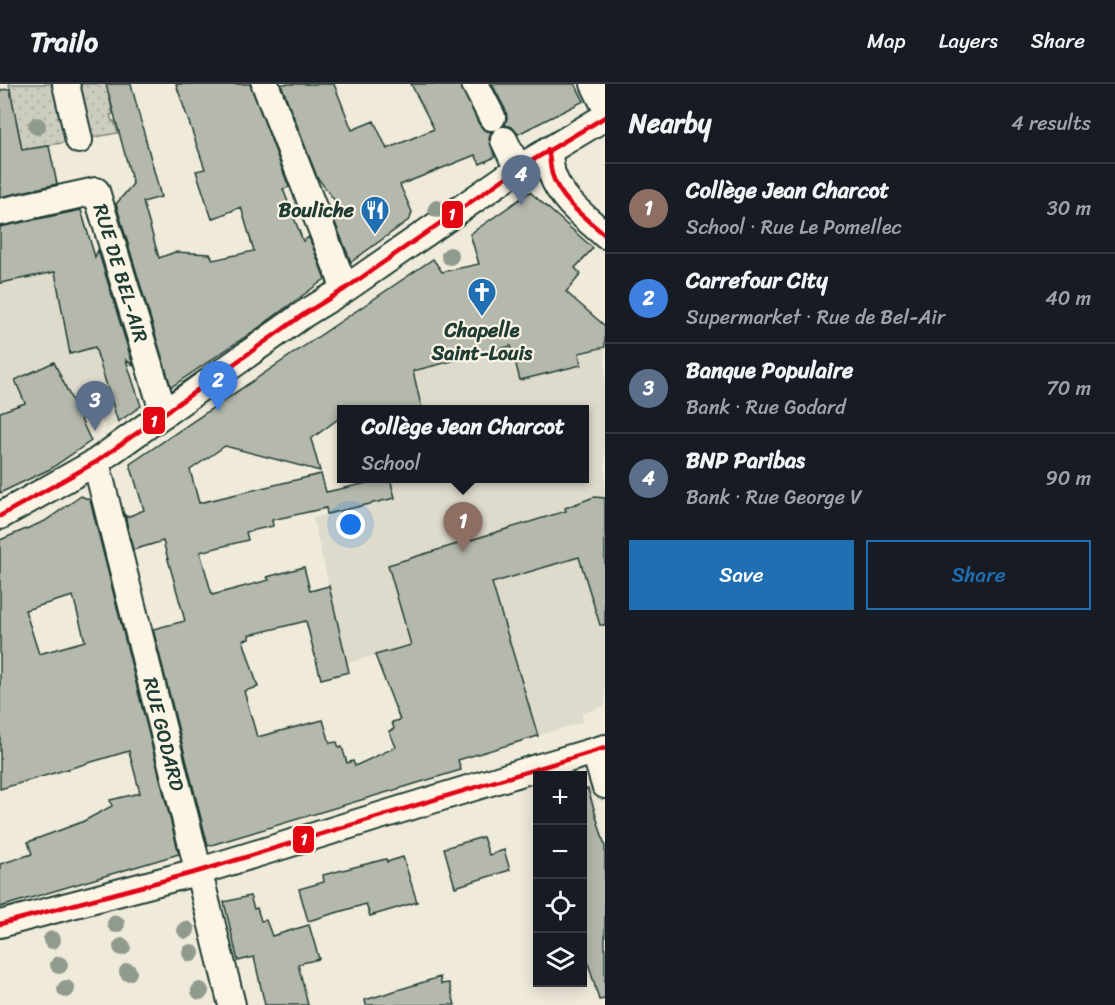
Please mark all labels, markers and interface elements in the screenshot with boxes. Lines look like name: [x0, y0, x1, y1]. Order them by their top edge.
text: Trailo: [30, 17, 98, 66]
text: Map: [867, 22, 906, 60]
text: Layers: [939, 22, 998, 60]
text: Share: [1031, 22, 1085, 60]
text: Nearby: [629, 100, 711, 146]
text: 4 results: [1011, 106, 1091, 141]
pin: 4: [502, 156, 540, 205]
text: Collège Jean Charcot: [686, 171, 889, 210]
text: 1: [644, 191, 653, 226]
text: 30 m: [1047, 191, 1091, 226]
place label: Bouliche: [279, 193, 355, 228]
restaurant icon: Bouliche: [359, 194, 391, 236]
street label: RUE DE BEL-AIR: [83, 199, 158, 347]
line badge: 1: [441, 200, 464, 229]
text: 1: [449, 200, 456, 229]
text: School · Rue Le Pomellec: [686, 210, 902, 245]
text: Carrefour City: [686, 261, 828, 300]
church icon: Chapelle Saint-Louis: [466, 276, 498, 318]
text: 2: [643, 281, 654, 316]
text: 40 m: [1045, 281, 1091, 316]
text: Supermarket · Rue de Bel-Air: [686, 300, 945, 335]
place label: Chapelle Saint-Louis: [431, 313, 533, 371]
text: Banque Populaire: [686, 351, 853, 390]
pin: 2: [198, 362, 238, 411]
text: 3: [643, 371, 654, 406]
text: 70 m: [1046, 371, 1091, 406]
pin: 3: [76, 382, 115, 431]
text: Bank · Rue Godard: [686, 390, 846, 425]
popup: [337, 405, 589, 483]
line badge: 1: [142, 406, 166, 435]
text: 1: [151, 407, 158, 436]
text: Collège Jean Charcot: [361, 407, 565, 446]
text: BNP Paribas: [686, 441, 805, 480]
text: School: [361, 446, 420, 481]
text: 4: [642, 461, 655, 496]
text: 90 m: [1046, 461, 1091, 496]
text: Bank · Rue George V: [686, 480, 862, 515]
pin: 1: [444, 502, 482, 552]
your location: [336, 510, 365, 539]
button: Save: [629, 540, 854, 610]
button: Share: [866, 540, 1091, 610]
street label: RUE GODARD: [132, 673, 195, 795]
map controls: [533, 771, 587, 987]
button: +: [533, 771, 587, 825]
line badge: 1: [292, 825, 315, 854]
text: 1: [301, 825, 308, 854]
button: −: [533, 825, 587, 879]
button: locate: [533, 879, 587, 933]
button: layers: [533, 933, 587, 987]

